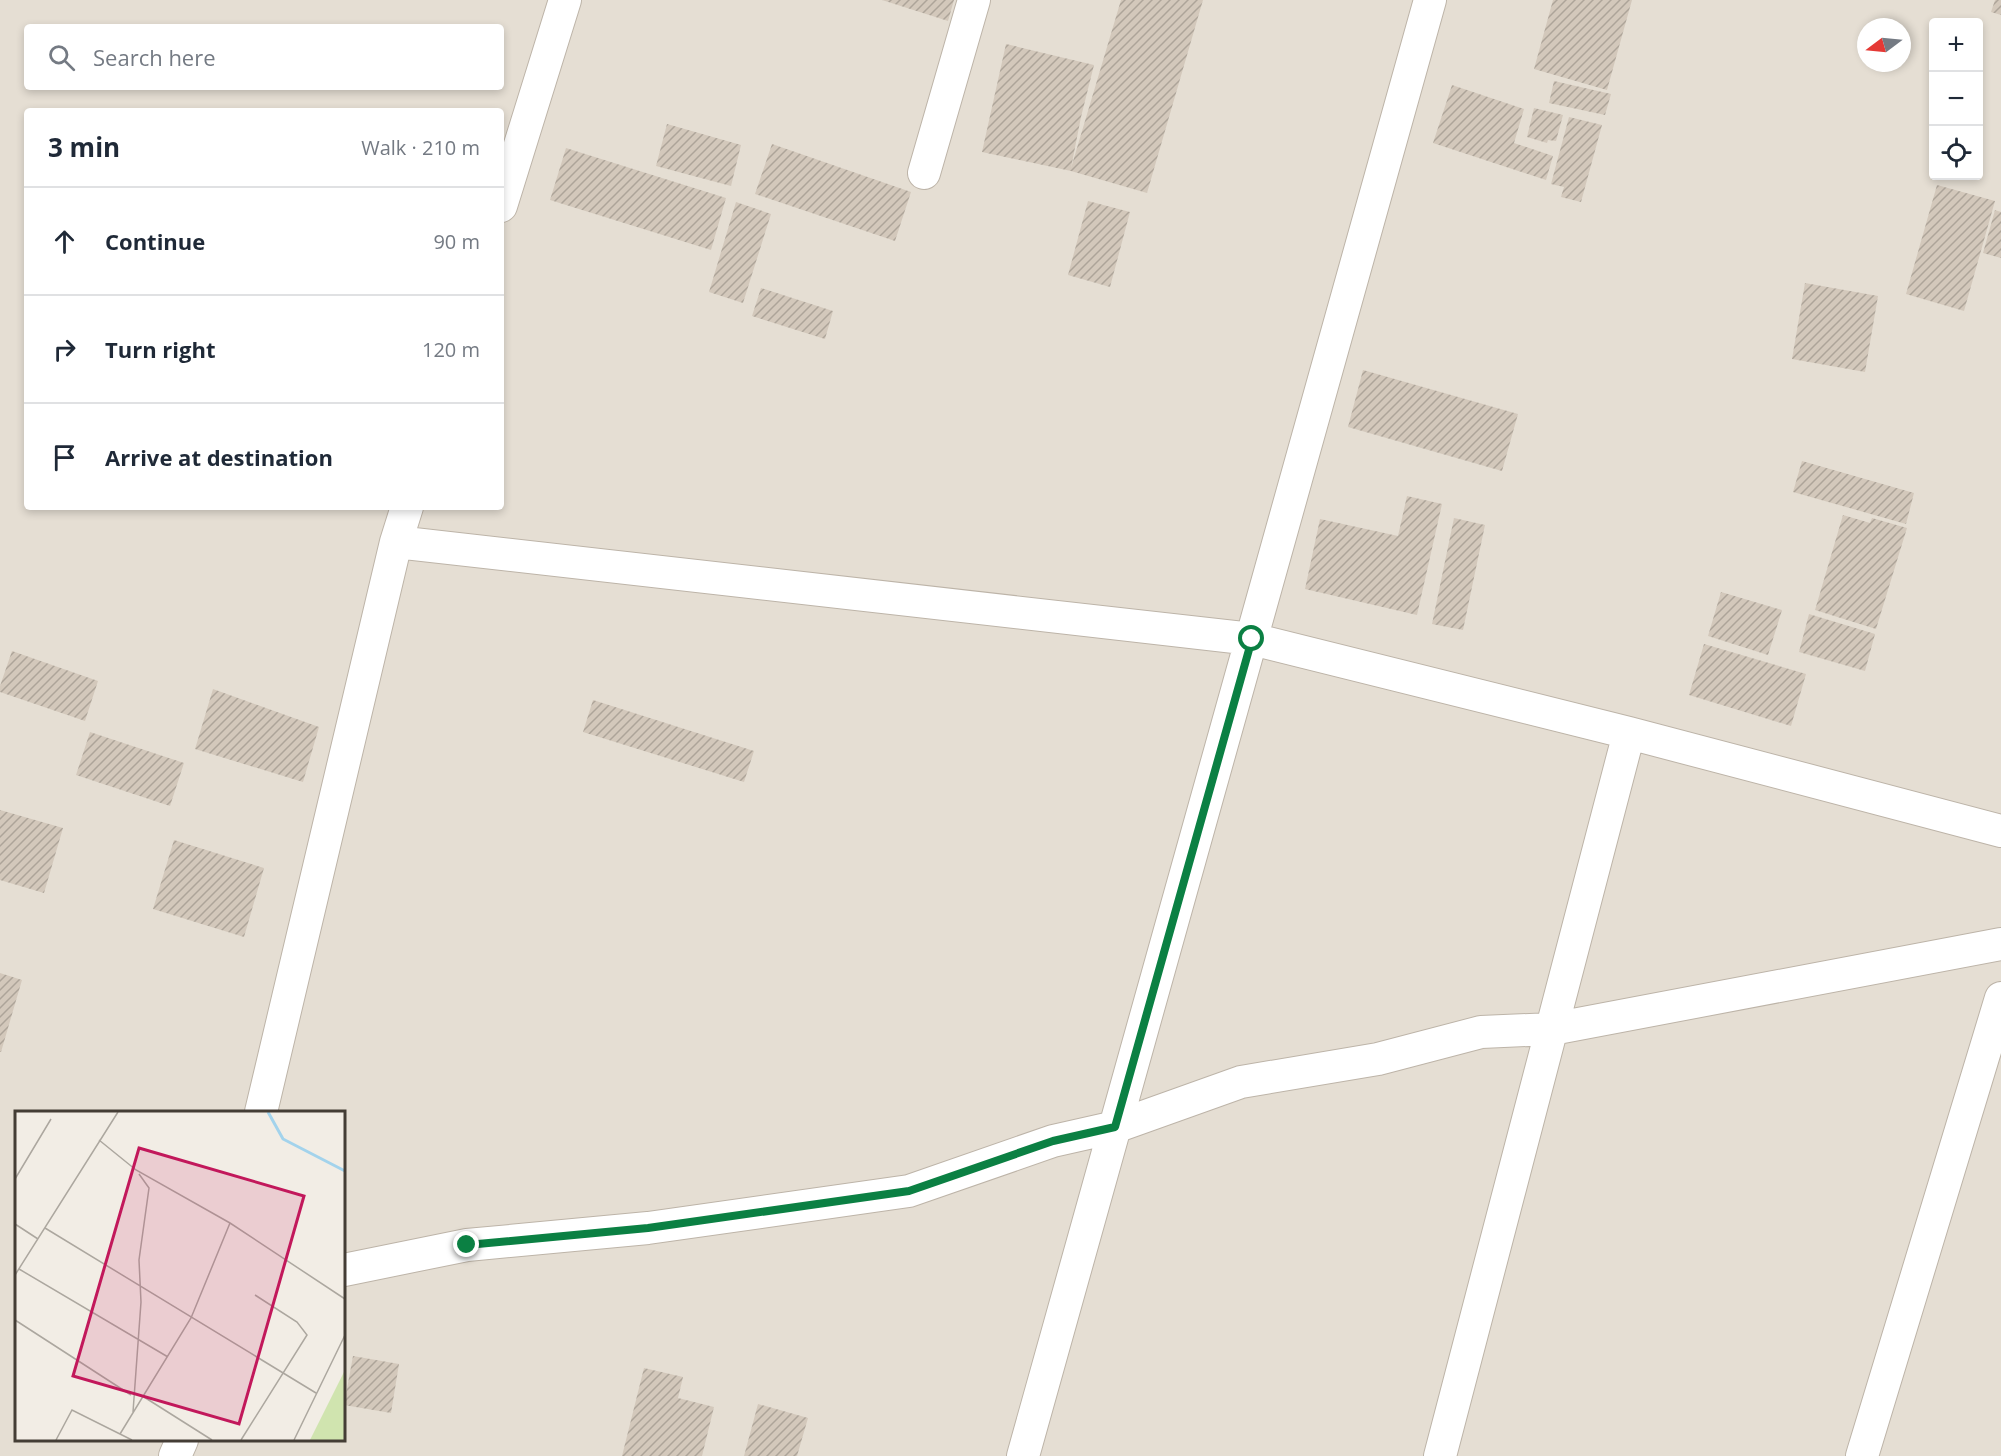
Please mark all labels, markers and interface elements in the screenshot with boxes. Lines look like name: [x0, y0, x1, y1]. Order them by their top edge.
north arrow: [1857, 18, 1911, 72]
map controls: [1929, 18, 1983, 180]
button: +: [1929, 18, 1983, 72]
search box: [24, 24, 504, 90]
icon: search: [45, 41, 78, 74]
text: Search here: [93, 42, 216, 72]
button: −: [1929, 72, 1983, 126]
button: locate: [1929, 126, 1983, 180]
text: 3 min: [48, 129, 120, 165]
text: Walk · 210 m: [361, 134, 480, 161]
icon: ahead: [48, 225, 81, 258]
text: Continue: [105, 226, 205, 256]
text: 90 m: [433, 228, 480, 255]
icon: right: [48, 333, 81, 366]
text: Turn right: [105, 334, 216, 364]
text: 120 m: [422, 336, 480, 363]
icon: arrive: [48, 441, 81, 474]
text: Arrive at destination: [105, 442, 333, 472]
route start: [1238, 625, 1264, 651]
inset map: [15, 1111, 345, 1441]
route end: [453, 1231, 479, 1257]

